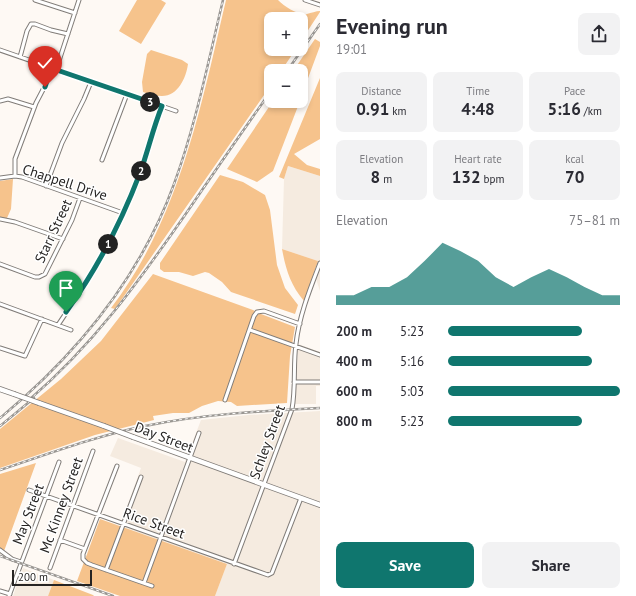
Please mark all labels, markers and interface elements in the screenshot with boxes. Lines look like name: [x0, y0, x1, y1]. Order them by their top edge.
map controls: [264, 12, 308, 108]
button: +: [264, 12, 308, 56]
text: Evening run: [336, 12, 448, 40]
button: share: [578, 13, 620, 55]
text: 19:01: [336, 41, 367, 58]
pin: [28, 46, 62, 87]
icon: check: [34, 52, 56, 74]
button: −: [264, 64, 308, 108]
text: Distance: [361, 84, 401, 98]
text: Time: [466, 84, 490, 98]
text: Pace: [564, 84, 585, 98]
pin: 3: [140, 92, 160, 112]
text: 3: [147, 95, 153, 109]
text: 0.91: [356, 98, 389, 120]
text: 4:48: [461, 98, 495, 120]
text: 5:16: [547, 98, 581, 120]
text: km: [389, 104, 406, 118]
text: /km: [581, 104, 602, 118]
text: Elevation: [359, 152, 403, 166]
text: Heart rate: [454, 152, 502, 166]
text: kcal: [565, 152, 584, 166]
street label: Chappell Drive: [20, 160, 110, 204]
pin: 2: [131, 161, 151, 181]
text: 2: [138, 164, 144, 178]
text: 8: [371, 166, 380, 188]
text: 132: [452, 166, 481, 188]
text: 70: [565, 166, 584, 188]
text: m: [380, 172, 392, 186]
text: bpm: [481, 172, 504, 186]
street label: Starr Street: [30, 196, 76, 266]
text: Elevation: [336, 212, 388, 229]
text: 75–81 m: [569, 212, 620, 229]
pin: 1: [98, 234, 118, 254]
text: 1: [105, 237, 111, 251]
pin: [49, 271, 83, 312]
icon: arrive: [55, 277, 77, 299]
text: 200 m: [336, 323, 372, 340]
text: 5:23: [400, 323, 424, 340]
text: 400 m: [336, 353, 372, 370]
text: 5:16: [400, 353, 424, 370]
text: 600 m: [336, 383, 372, 400]
text: 5:03: [400, 383, 424, 400]
street label: Schley Street: [245, 402, 289, 482]
text: 800 m: [336, 413, 372, 430]
text: 5:23: [400, 413, 424, 430]
street label: Day Street: [132, 418, 196, 457]
street label: Mc Kinney Street: [35, 454, 87, 555]
street label: May Street: [8, 481, 48, 547]
street label: Rice Street: [121, 503, 188, 543]
button: Save: [336, 542, 474, 588]
button: Share: [482, 542, 620, 588]
scale bar: [12, 568, 92, 587]
text: 200 m: [18, 570, 48, 584]

